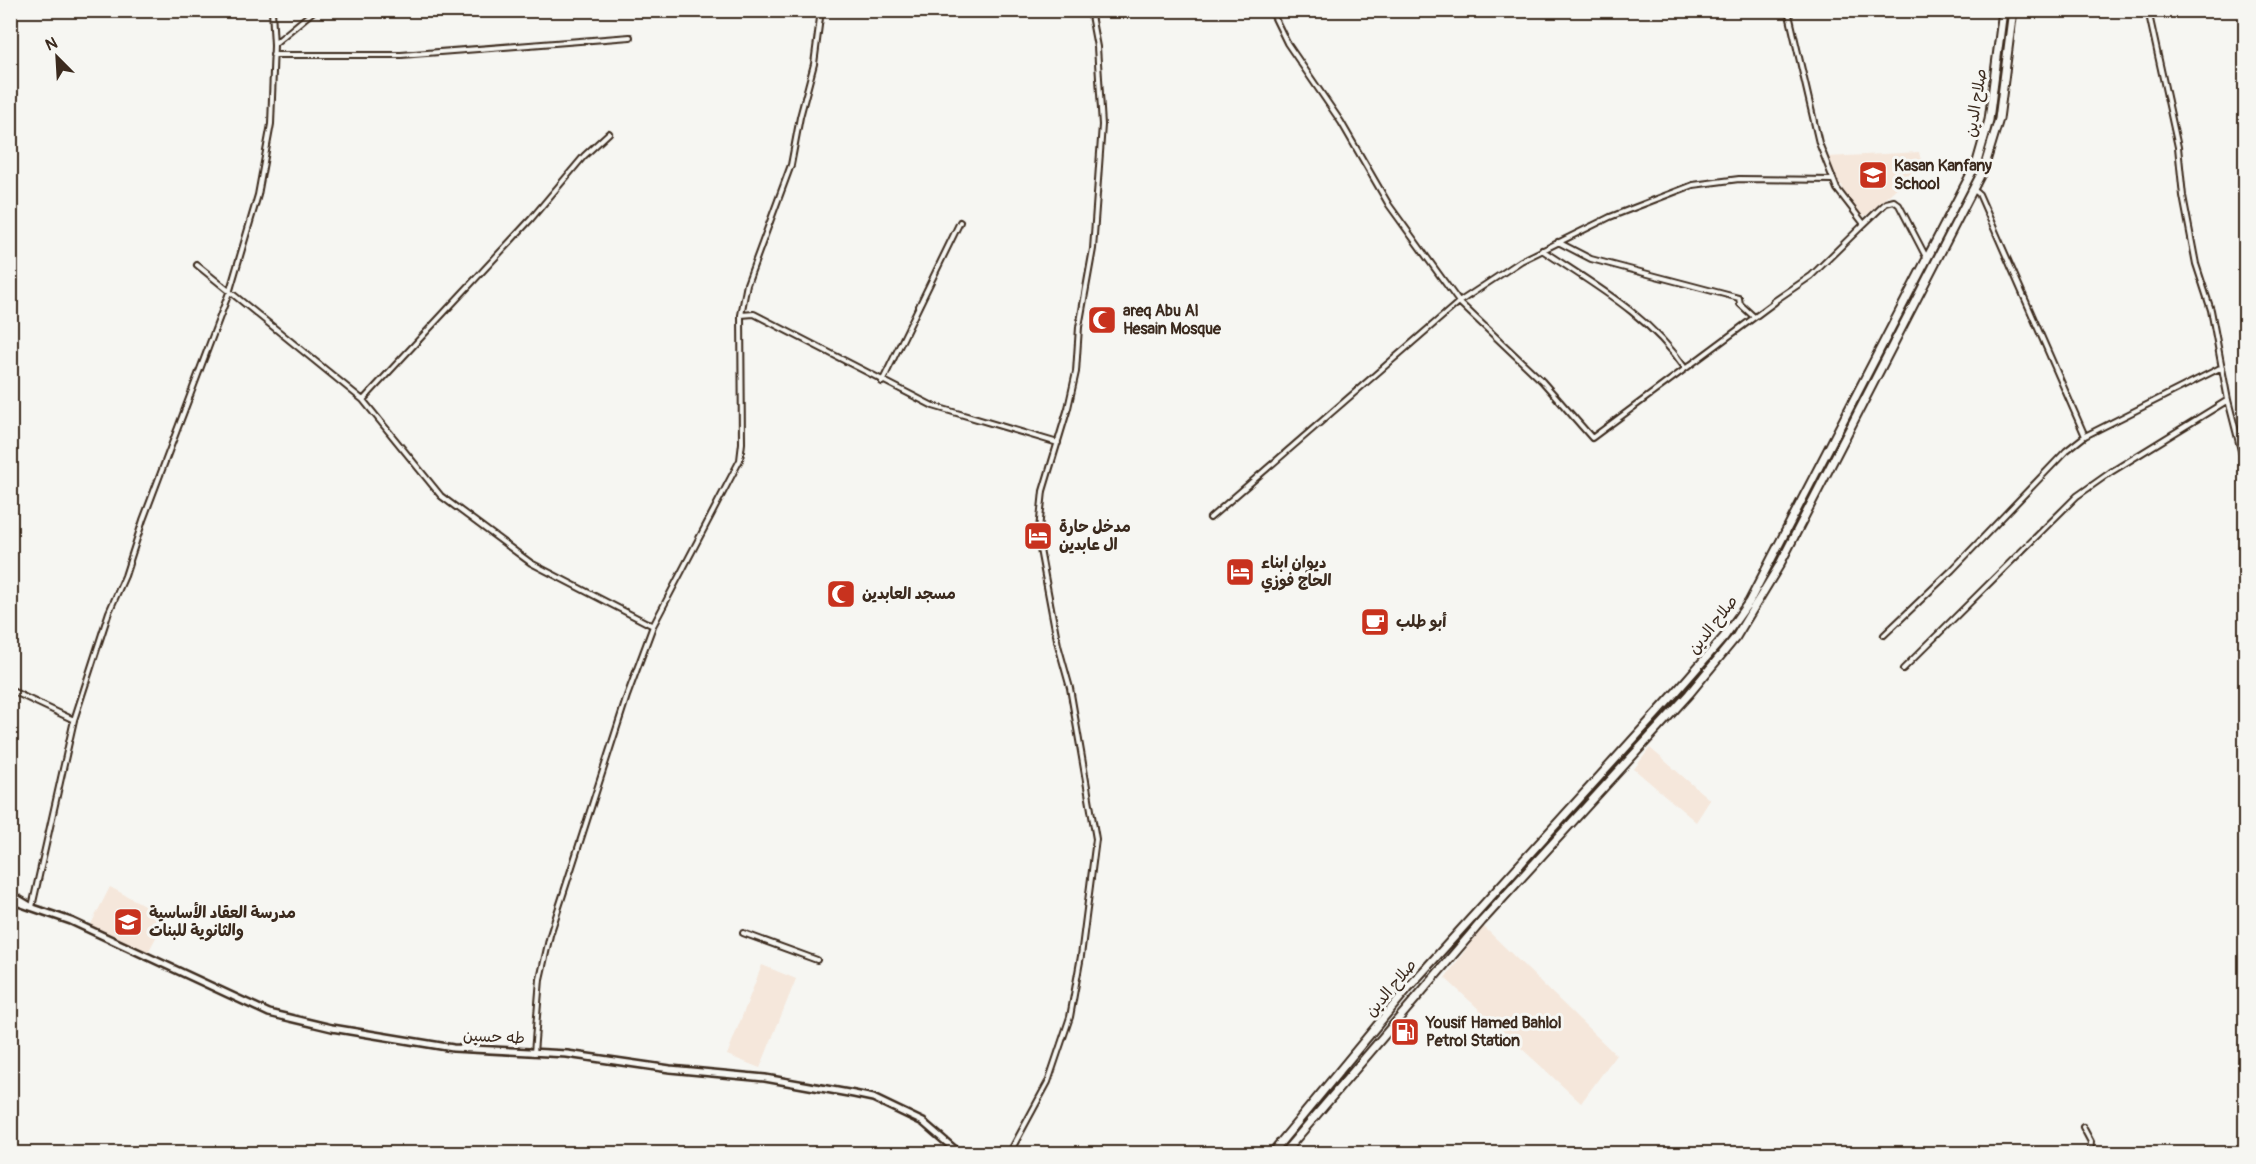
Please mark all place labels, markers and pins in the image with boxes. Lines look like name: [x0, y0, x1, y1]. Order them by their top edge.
place label: Kasan Kanfany School: [1894, 156, 1992, 194]
school or university icon: Kasan Kanfany School: [1857, 159, 1889, 191]
place label: areq Abu Al Hesain Mosque: [1123, 301, 1222, 339]
mosque icon: areq Abu Al Hesain Mosque: [1086, 304, 1118, 336]
place label: مدخل حارة ال عابدين: [1059, 517, 1131, 555]
hotel icon: مدخل حارة ال عابدين: [1022, 520, 1054, 552]
place label: ديوان ابناء الحاج فوزي: [1261, 553, 1332, 593]
hotel icon: ديوان ابناء الحاج فوزي: [1224, 556, 1256, 588]
mosque icon: مسجد العابدين: [825, 578, 857, 610]
place label: مسجد العابدين: [862, 584, 956, 604]
cafe icon: أبو طلب: [1359, 606, 1391, 638]
place label: أبو طلب: [1396, 611, 1447, 632]
place label: مدرسة العقاد الأساسية والثانوية للبنات: [149, 901, 296, 942]
school or university icon: مدرسة العقاد الأساسية والثانوية للبنات: [112, 906, 144, 938]
place label: Yousif Hamed Bahlol Petrol Station: [1425, 1013, 1562, 1051]
fuel station icon: Yousif Hamed Bahlol Petrol Station: [1389, 1016, 1421, 1048]

